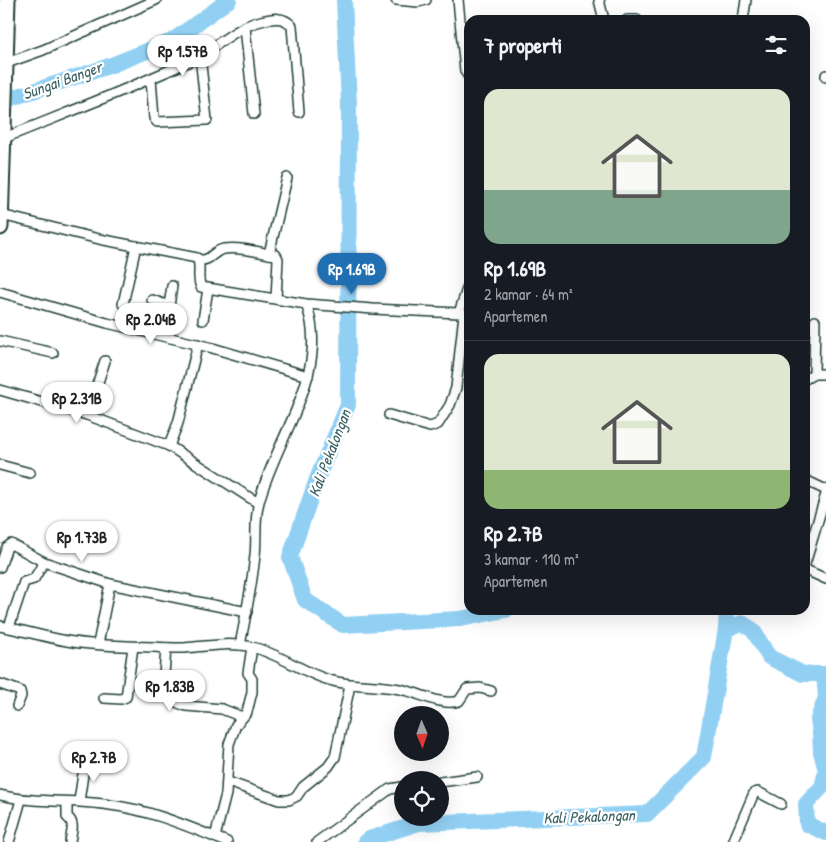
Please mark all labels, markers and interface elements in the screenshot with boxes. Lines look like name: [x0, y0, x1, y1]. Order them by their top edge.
text: 7 properti: [484, 31, 562, 60]
icon: filters: [762, 31, 790, 59]
pin: Rp 1.57B: [131, 34, 235, 77]
text: Rp 1.57B: [158, 40, 208, 62]
water label: Sungai Banger: [19, 55, 106, 105]
icon: home: [592, 121, 682, 211]
pin: Rp 1.69B: [300, 252, 404, 295]
text: Rp 1.69B: [484, 254, 546, 283]
text: Rp 1.69B: [328, 258, 376, 280]
text: 2 kamar · 64 m²: [484, 283, 573, 305]
pin: Rp 2.04B: [99, 302, 203, 345]
text: Apartemen: [484, 305, 547, 327]
text: Rp 2.04B: [126, 308, 176, 330]
pin: Rp 2.31B: [25, 382, 129, 424]
text: Rp 2.31B: [52, 387, 102, 409]
icon: home: [592, 387, 682, 477]
water label: Kali Pekalongan: [302, 405, 356, 500]
text: Rp 2.7B: [484, 519, 543, 548]
pin: Rp 1.73B: [30, 520, 134, 563]
text: Rp 1.73B: [57, 526, 107, 548]
text: 3 kamar · 110 m²: [484, 548, 579, 570]
text: Apartemen: [484, 570, 547, 592]
pin: Rp 1.83B: [118, 670, 222, 712]
text: Rp 1.83B: [145, 675, 195, 697]
north arrow: [394, 706, 449, 761]
map controls: [394, 706, 449, 826]
pin: Rp 2.7B: [48, 740, 140, 783]
text: Rp 2.7B: [72, 746, 116, 768]
button: locate: [394, 771, 449, 826]
water label: Kali Pekalongan: [543, 803, 637, 829]

